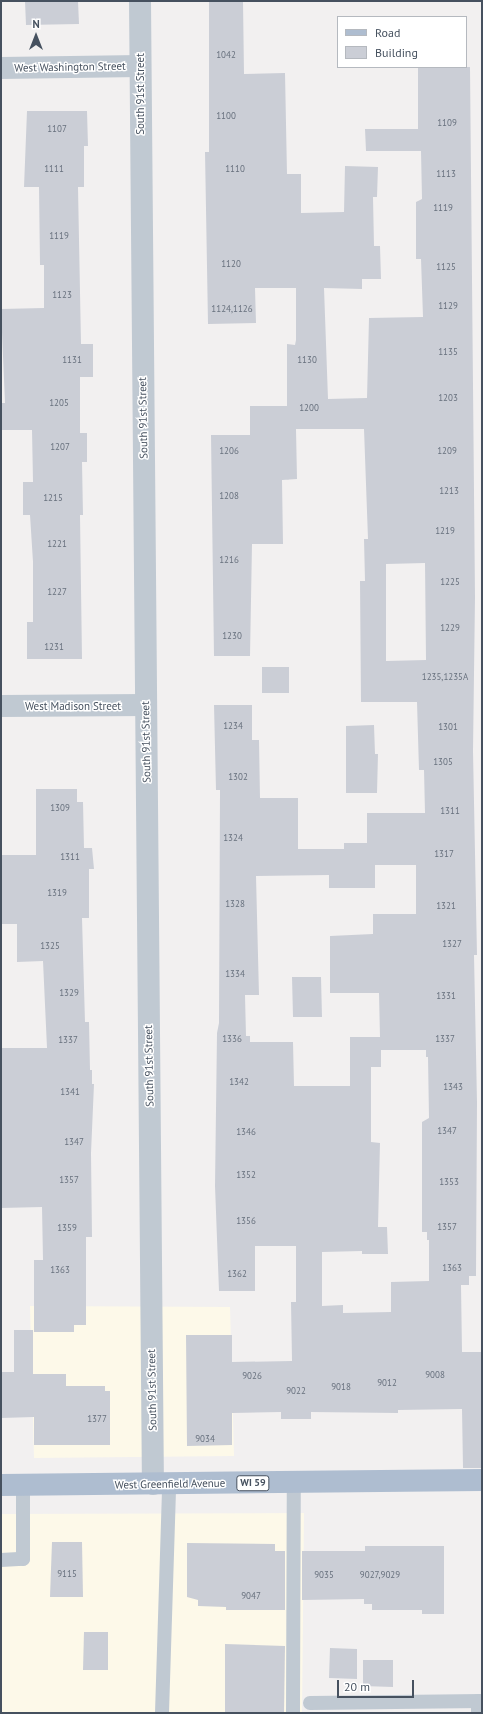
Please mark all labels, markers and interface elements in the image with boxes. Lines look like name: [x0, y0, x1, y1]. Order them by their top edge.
north arrow: [16, 16, 56, 56]
legend: [337, 16, 467, 68]
text: N: [32, 17, 40, 31]
text: Road: [375, 25, 400, 40]
text: Building: [375, 45, 418, 60]
house number: 1042: [216, 50, 236, 60]
street label: South 91st Street: [133, 53, 147, 135]
street label: West Washington Street: [14, 59, 126, 75]
house number: 1100: [216, 111, 236, 121]
house number: 1109: [437, 118, 457, 128]
house number: 1107: [47, 124, 67, 134]
house number: 1111: [44, 164, 64, 174]
house number: 1110: [225, 164, 245, 174]
house number: 1113: [436, 169, 456, 179]
house number: 1119: [433, 203, 453, 213]
house number: 1119: [49, 231, 69, 241]
house number: 1120: [221, 259, 241, 269]
house number: 1125: [436, 262, 456, 272]
house number: 1123: [52, 290, 72, 300]
house number: 1129: [438, 301, 458, 311]
house number: 1124,1126: [211, 304, 253, 314]
house number: 1135: [438, 347, 458, 357]
house number: 1131: [62, 355, 82, 365]
house number: 1130: [297, 355, 317, 365]
street label: South 91st Street: [136, 377, 150, 459]
house number: 1203: [438, 393, 458, 403]
house number: 1205: [49, 398, 69, 408]
house number: 1200: [299, 403, 319, 413]
house number: 1207: [50, 442, 70, 452]
house number: 1206: [219, 446, 239, 456]
house number: 1209: [437, 446, 457, 456]
house number: 1213: [439, 486, 459, 496]
house number: 1208: [219, 491, 239, 501]
house number: 1215: [43, 493, 63, 503]
house number: 1219: [435, 526, 455, 536]
house number: 1221: [47, 539, 67, 549]
house number: 1216: [219, 555, 239, 565]
house number: 1225: [440, 577, 460, 587]
house number: 1227: [47, 587, 67, 597]
house number: 1229: [440, 623, 460, 633]
house number: 1230: [222, 631, 242, 641]
house number: 1231: [44, 642, 64, 652]
house number: 1235,1235A: [422, 672, 468, 682]
street label: West Madison Street: [25, 699, 121, 713]
street label: South 91st Street: [139, 701, 153, 783]
house number: 1234: [223, 721, 243, 731]
house number: 1301: [438, 722, 458, 732]
house number: 1305: [433, 757, 453, 767]
house number: 1302: [228, 772, 248, 782]
house number: 1309: [50, 803, 70, 813]
house number: 1311: [440, 806, 460, 816]
house number: 1324: [223, 833, 243, 843]
house number: 1317: [434, 849, 454, 859]
house number: 1311: [60, 852, 80, 862]
house number: 1319: [47, 888, 67, 898]
house number: 1328: [225, 899, 245, 909]
house number: 1321: [436, 901, 456, 911]
house number: 1327: [442, 939, 462, 949]
house number: 1325: [40, 941, 60, 951]
house number: 1334: [225, 969, 245, 979]
house number: 1329: [59, 988, 79, 998]
house number: 1331: [436, 991, 456, 1001]
street label: South 91st Street: [142, 1025, 156, 1107]
house number: 1336: [222, 1034, 242, 1044]
house number: 1337: [435, 1034, 455, 1044]
house number: 1337: [58, 1035, 78, 1045]
house number: 1342: [229, 1077, 249, 1087]
house number: 1343: [443, 1082, 463, 1092]
house number: 1341: [60, 1087, 80, 1097]
house number: 1347: [437, 1126, 457, 1136]
house number: 1346: [236, 1127, 256, 1137]
house number: 1347: [64, 1137, 84, 1147]
house number: 1352: [236, 1170, 256, 1180]
house number: 1357: [59, 1175, 79, 1185]
house number: 1353: [439, 1177, 459, 1187]
house number: 1356: [236, 1216, 256, 1226]
house number: 1357: [437, 1222, 457, 1232]
house number: 1359: [57, 1223, 77, 1233]
house number: 1363: [442, 1263, 462, 1273]
house number: 1363: [50, 1265, 70, 1275]
house number: 1362: [227, 1269, 247, 1279]
street label: South 91st Street: [145, 1349, 159, 1431]
house number: 9008: [425, 1370, 445, 1380]
house number: 9026: [242, 1371, 262, 1381]
house number: 9012: [377, 1378, 397, 1388]
house number: 9018: [331, 1382, 351, 1392]
house number: 9022: [286, 1386, 306, 1396]
house number: 1377: [87, 1414, 107, 1424]
house number: 9034: [195, 1434, 215, 1444]
road number: WI 59: [236, 1475, 270, 1491]
street label: West Greenfield Avenue: [114, 1476, 226, 1492]
house number: 9115: [57, 1569, 77, 1579]
house number: 9035: [314, 1570, 334, 1580]
house number: 9027,9029: [360, 1570, 400, 1580]
house number: 9047: [241, 1591, 261, 1601]
scale bar: [339, 1672, 416, 1698]
text: 20 m: [344, 1679, 370, 1694]

